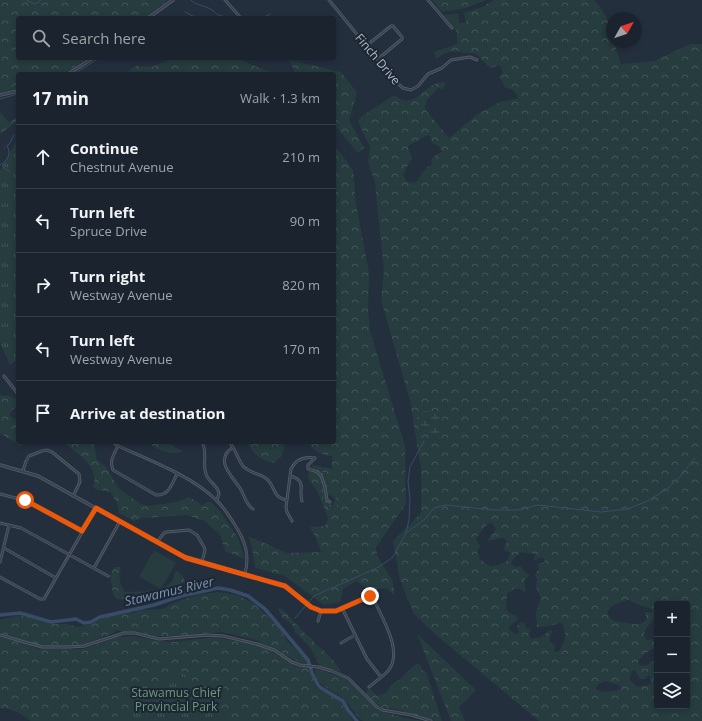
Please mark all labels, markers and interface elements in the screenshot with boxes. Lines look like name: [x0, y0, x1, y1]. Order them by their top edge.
north arrow: [606, 12, 642, 48]
search box: [16, 16, 336, 60]
icon: search: [30, 27, 52, 49]
text: Search here: [62, 28, 146, 48]
street label: Finch Drive: [352, 30, 405, 88]
text: 17 min: [32, 87, 89, 110]
text: Walk · 1.3 km: [240, 89, 320, 107]
text: Continue: [70, 138, 138, 158]
icon: ahead: [32, 146, 54, 168]
text: 210 m: [282, 148, 320, 166]
text: Chestnut Avenue: [70, 158, 174, 176]
text: Turn left: [70, 202, 135, 222]
icon: left: [32, 210, 54, 232]
text: 90 m: [290, 212, 320, 230]
text: Spruce Drive: [70, 222, 147, 240]
text: Turn right: [70, 266, 145, 286]
icon: right: [32, 274, 54, 296]
text: 820 m: [282, 276, 320, 294]
text: Westway Avenue: [70, 286, 173, 304]
text: Turn left: [70, 330, 135, 350]
icon: left: [32, 338, 54, 360]
text: 170 m: [282, 340, 320, 358]
text: Westway Avenue: [70, 350, 173, 368]
icon: arrive: [32, 402, 54, 424]
text: Arrive at destination: [70, 403, 225, 423]
route start: [16, 491, 34, 509]
water label: Stawamus River: [123, 572, 216, 610]
route end: [361, 587, 379, 605]
map controls: [654, 601, 690, 709]
button: +: [654, 601, 690, 637]
button: −: [654, 637, 690, 673]
button: layers: [654, 673, 690, 709]
park label: Stawamus Chief Provincial Park: [131, 684, 222, 715]

